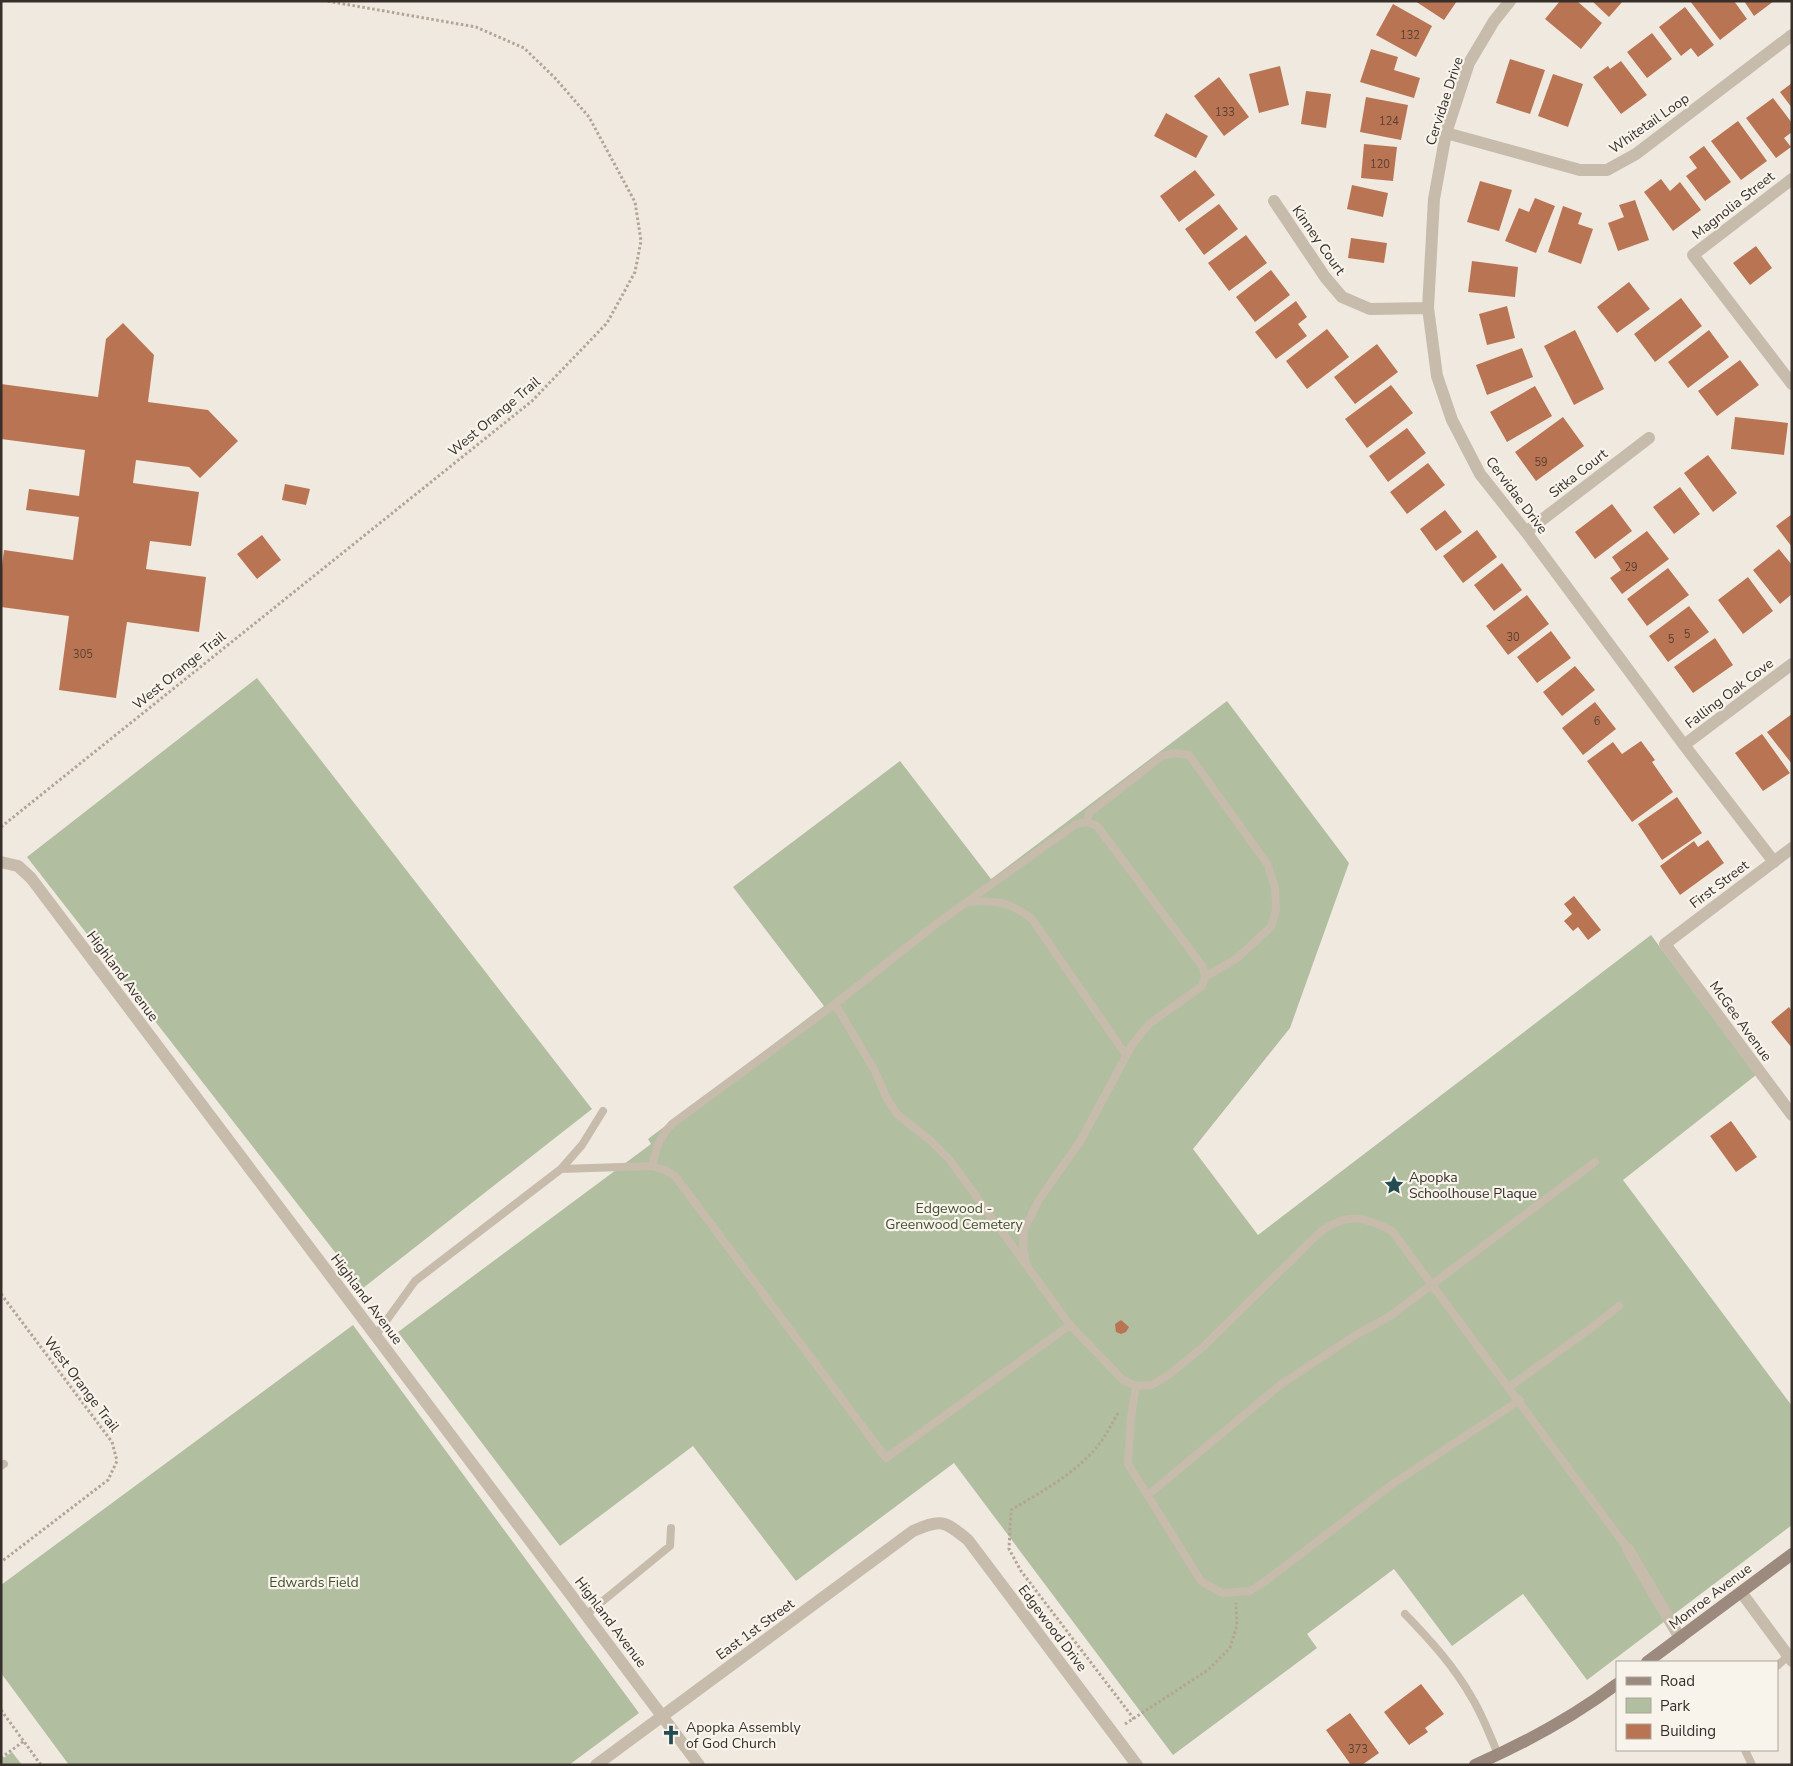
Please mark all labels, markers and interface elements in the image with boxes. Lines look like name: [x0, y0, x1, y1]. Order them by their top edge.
house number: 132: [1400, 28, 1420, 43]
street label: Cervidae Drive: [1421, 54, 1468, 148]
street label: Whitetail Loop: [1606, 89, 1693, 158]
house number: 133: [1215, 105, 1235, 120]
house number: 124: [1379, 114, 1399, 129]
house number: 120: [1370, 157, 1390, 172]
street label: Magnolia Street: [1688, 167, 1779, 244]
street label: Kinney Court: [1288, 202, 1350, 279]
street label: West Orange Trail: [444, 372, 545, 461]
street label: Sitka Court: [1545, 444, 1612, 502]
street label: Cervidae Drive: [1481, 453, 1552, 538]
house number: 59: [1534, 455, 1548, 470]
house number: 29: [1624, 560, 1638, 575]
street label: West Orange Trail: [129, 626, 230, 714]
house number: 5: [1684, 627, 1691, 642]
house number: 30: [1506, 630, 1520, 645]
house number: 5: [1668, 632, 1675, 647]
house number: 305: [73, 647, 93, 662]
street label: Falling Oak Cove: [1681, 654, 1777, 733]
house number: 6: [1594, 714, 1601, 729]
street label: First Street: [1686, 856, 1753, 913]
street label: Highland Avenue: [82, 927, 163, 1026]
street label: McGee Avenue: [1705, 977, 1776, 1065]
place label: Apopka Schoolhouse Plaque: [1409, 1168, 1537, 1203]
place icon: Apopka Schoolhouse Plaque: [1383, 1174, 1405, 1196]
park label: Edgewood - Greenwood Cemetery: [885, 1199, 1024, 1234]
street label: Highland Avenue: [326, 1250, 407, 1349]
street label: West Orange Trail: [40, 1333, 124, 1436]
street label: Monroe Avenue: [1665, 1559, 1756, 1634]
park label: Edwards Field: [269, 1573, 359, 1592]
street label: Highland Avenue: [570, 1573, 651, 1672]
street label: Edgewood Drive: [1014, 1581, 1091, 1676]
street label: East 1st Street: [712, 1595, 798, 1664]
legend: [1616, 1661, 1778, 1751]
text: Road: [1660, 1671, 1695, 1691]
text: Park: [1660, 1696, 1690, 1716]
place label: Apopka Assembly of God Church: [686, 1718, 801, 1753]
text: Building: [1660, 1721, 1716, 1741]
church icon: Apopka Assembly of God Church: [660, 1724, 682, 1746]
house number: 373: [1348, 1742, 1368, 1757]

